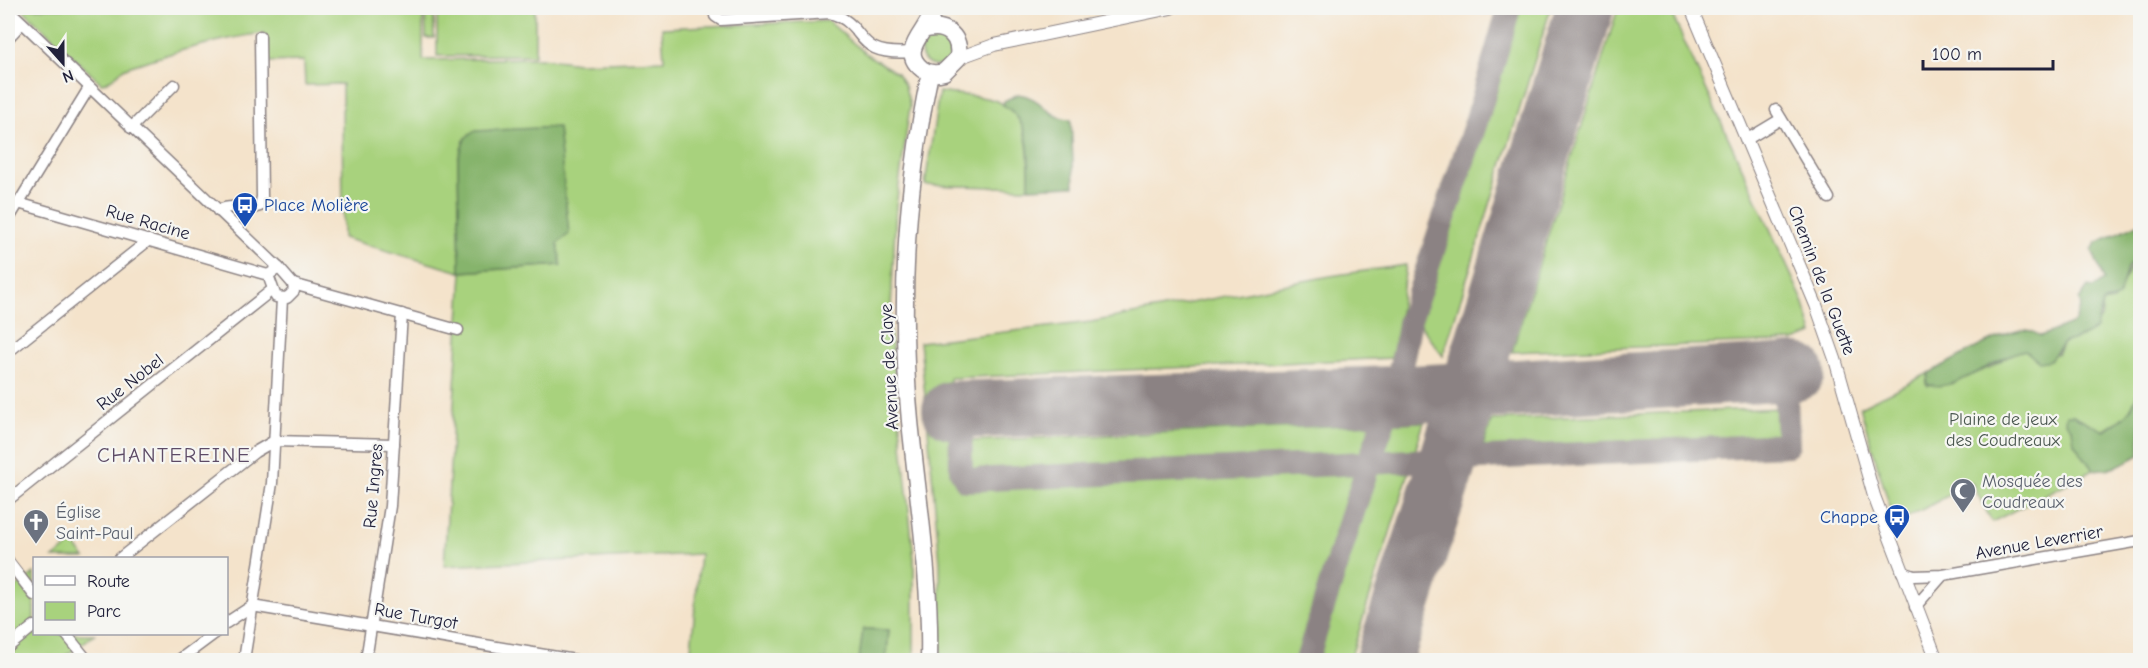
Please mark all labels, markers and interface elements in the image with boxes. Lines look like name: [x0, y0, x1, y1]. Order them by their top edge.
north arrow: [33, 33, 93, 93]
scale bar: [1923, 33, 2054, 71]
text: 100 m: [1932, 44, 1982, 65]
text: N: [60, 66, 76, 86]
bus stop icon: Place Molière: [230, 190, 260, 228]
place label: Place Molière: [264, 195, 369, 216]
street label: Rue Racine: [103, 200, 192, 244]
street label: Chemin de la Guette: [1783, 202, 1860, 358]
street label: Avenue de Claye: [876, 303, 903, 431]
street label: Rue Nobel: [93, 350, 168, 415]
park label: Plaine de jeux des Coudreaux: [1946, 409, 2061, 451]
district label: CHANTEREINE: [97, 443, 251, 467]
street label: Rue Ingres: [359, 443, 388, 529]
place label: Mosquée des Coudreaux: [1982, 471, 2083, 513]
mosque icon: Mosquée des Coudreaux: [1948, 476, 1978, 514]
place label: Église Saint-Paul: [56, 501, 133, 544]
bus stop icon: Chappe: [1882, 502, 1912, 540]
church icon: Église Saint-Paul: [21, 507, 51, 545]
place label: Chappe: [1820, 507, 1878, 528]
street label: Avenue Leverrier: [1974, 521, 2105, 564]
legend: [33, 557, 228, 635]
text: Route: [87, 571, 130, 592]
street label: Rue Turgot: [373, 599, 460, 634]
text: Parc: [87, 601, 121, 622]

